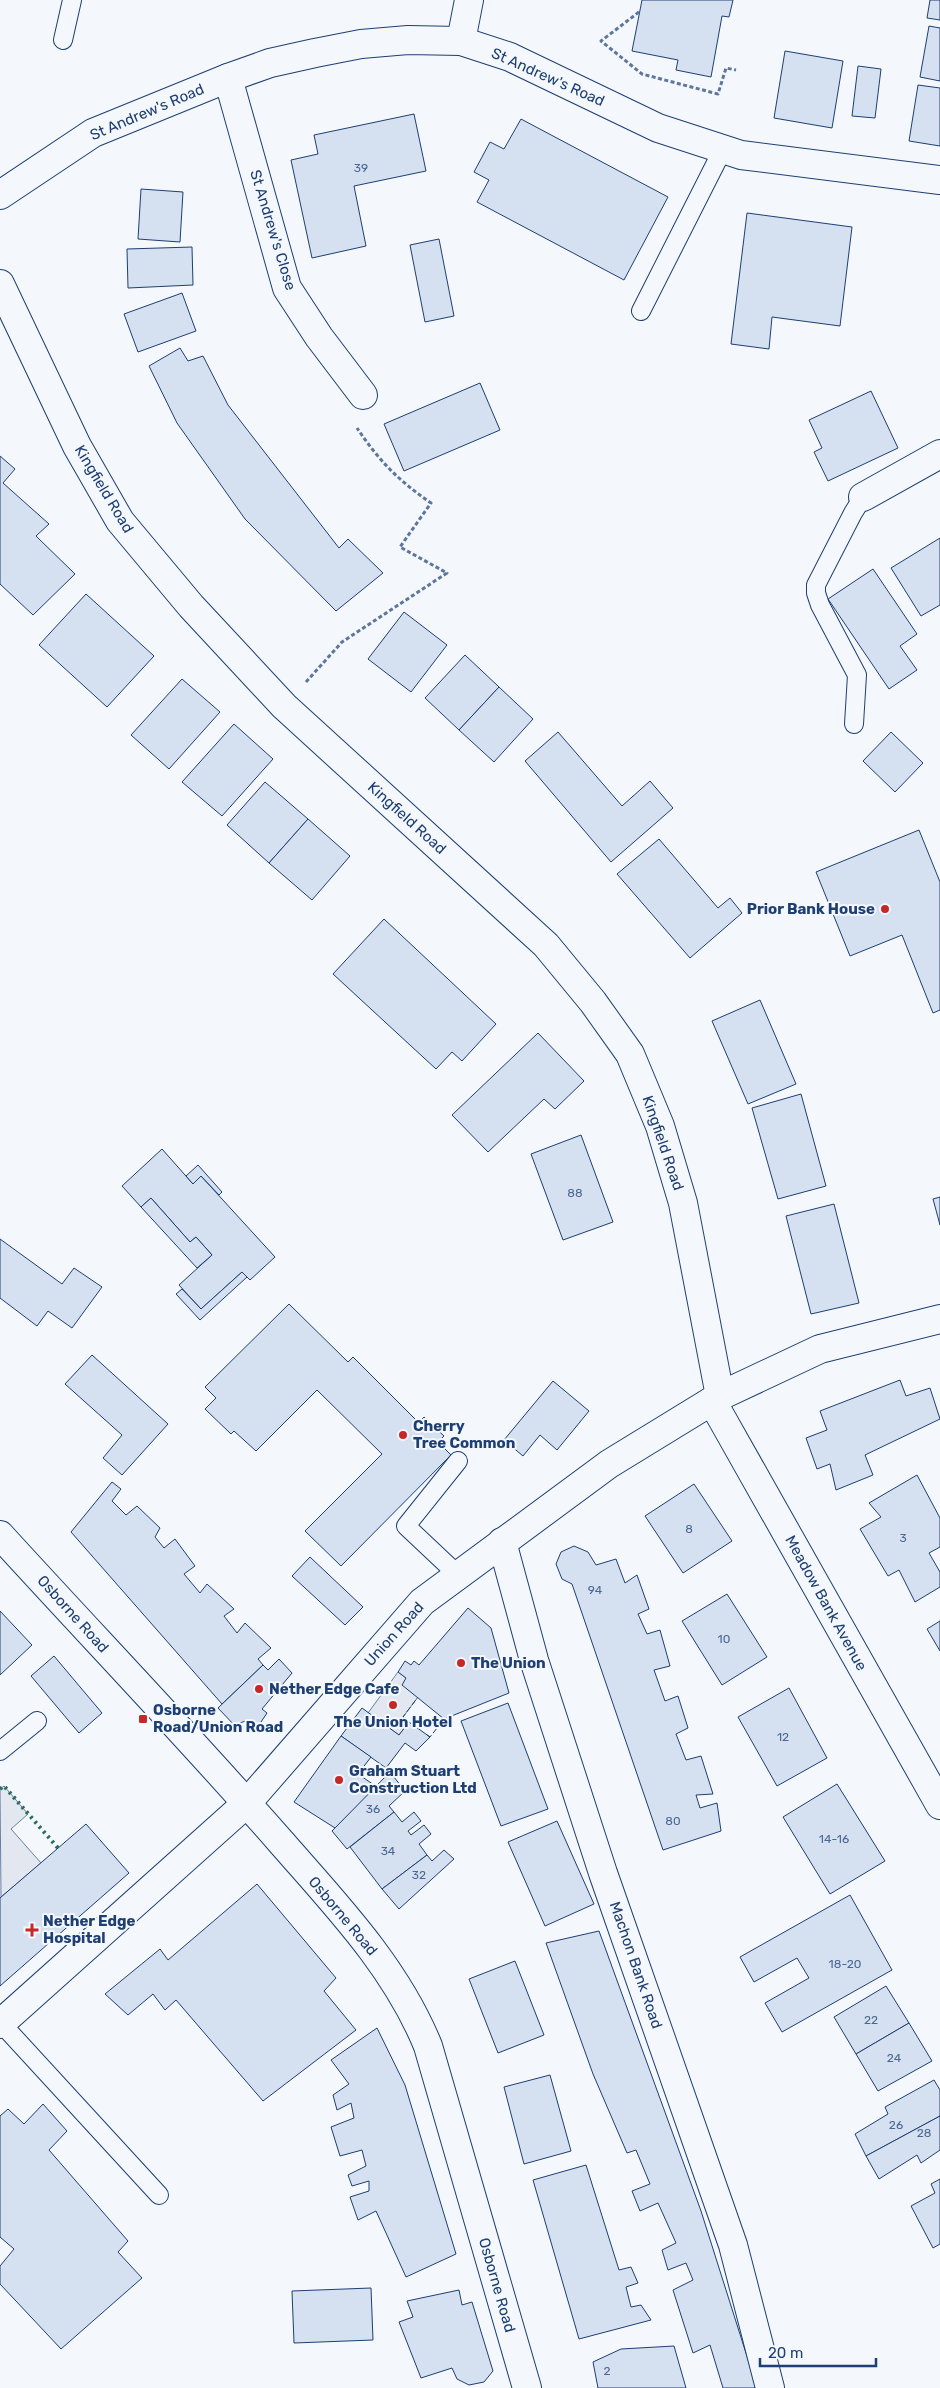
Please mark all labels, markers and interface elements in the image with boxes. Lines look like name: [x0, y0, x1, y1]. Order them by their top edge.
street label: St Andrew's Road: [489, 44, 607, 110]
street label: St Andrew's Road: [87, 80, 207, 144]
house number: 39: [354, 161, 368, 175]
street label: St Andrew's Close: [246, 168, 300, 292]
street label: Kingfield Road: [71, 442, 137, 536]
street label: Kingfield Road: [364, 778, 450, 858]
place label: Prior Bank House: [747, 900, 875, 918]
marker: Prior Bank House: [879, 903, 891, 915]
street label: Kingfield Road: [638, 1093, 688, 1193]
house number: 88: [567, 1186, 583, 1200]
place label: Cherry Tree Common: [413, 1417, 515, 1452]
marker: Cherry Tree Common: [397, 1429, 409, 1441]
house number: 8: [685, 1522, 693, 1536]
house number: 3: [899, 1531, 907, 1545]
street label: Meadow Bank Avenue: [781, 1532, 871, 1674]
street label: Osborne Road: [34, 1572, 112, 1656]
house number: 94: [588, 1583, 603, 1597]
street label: Union Road: [360, 1598, 428, 1670]
house number: 10: [718, 1632, 730, 1646]
place label: The Union: [471, 1654, 546, 1672]
marker: The Union: [455, 1657, 467, 1669]
place label: Nether Edge Cafe: [269, 1680, 400, 1698]
marker: Nether Edge Cafe: [253, 1683, 265, 1695]
marker: The Union Hotel: [387, 1699, 399, 1711]
place label: Osborne Road/Union Road: [153, 1701, 283, 1736]
marker: Osborne Road/Union Road: [137, 1713, 149, 1725]
place label: The Union Hotel: [334, 1713, 452, 1731]
house number: 12: [777, 1730, 789, 1744]
place label: Graham Stuart Construction Ltd: [349, 1762, 477, 1797]
marker: Graham Stuart Construction Ltd: [333, 1774, 345, 1786]
house number: 36: [366, 1802, 380, 1816]
house number: 80: [665, 1814, 681, 1828]
house number: 14-16: [819, 1832, 849, 1846]
house number: 34: [381, 1844, 396, 1858]
house number: 32: [412, 1868, 426, 1882]
street label: Osborne Road: [305, 1873, 381, 1959]
street label: Machon Bank Road: [606, 1899, 666, 2031]
place label: Nether Edge Hospital: [43, 1912, 136, 1947]
marker: Nether Edge Hospital: [25, 1923, 39, 1937]
house number: 18-20: [829, 1957, 861, 1971]
house number: 22: [864, 2013, 878, 2027]
house number: 24: [887, 2051, 902, 2065]
house number: 26: [889, 2118, 903, 2132]
house number: 28: [917, 2126, 931, 2140]
street label: Osborne Road: [475, 2236, 519, 2334]
scale bar: [760, 2336, 876, 2368]
text: 20 m: [768, 2344, 803, 2362]
house number: 2: [603, 2364, 611, 2378]

